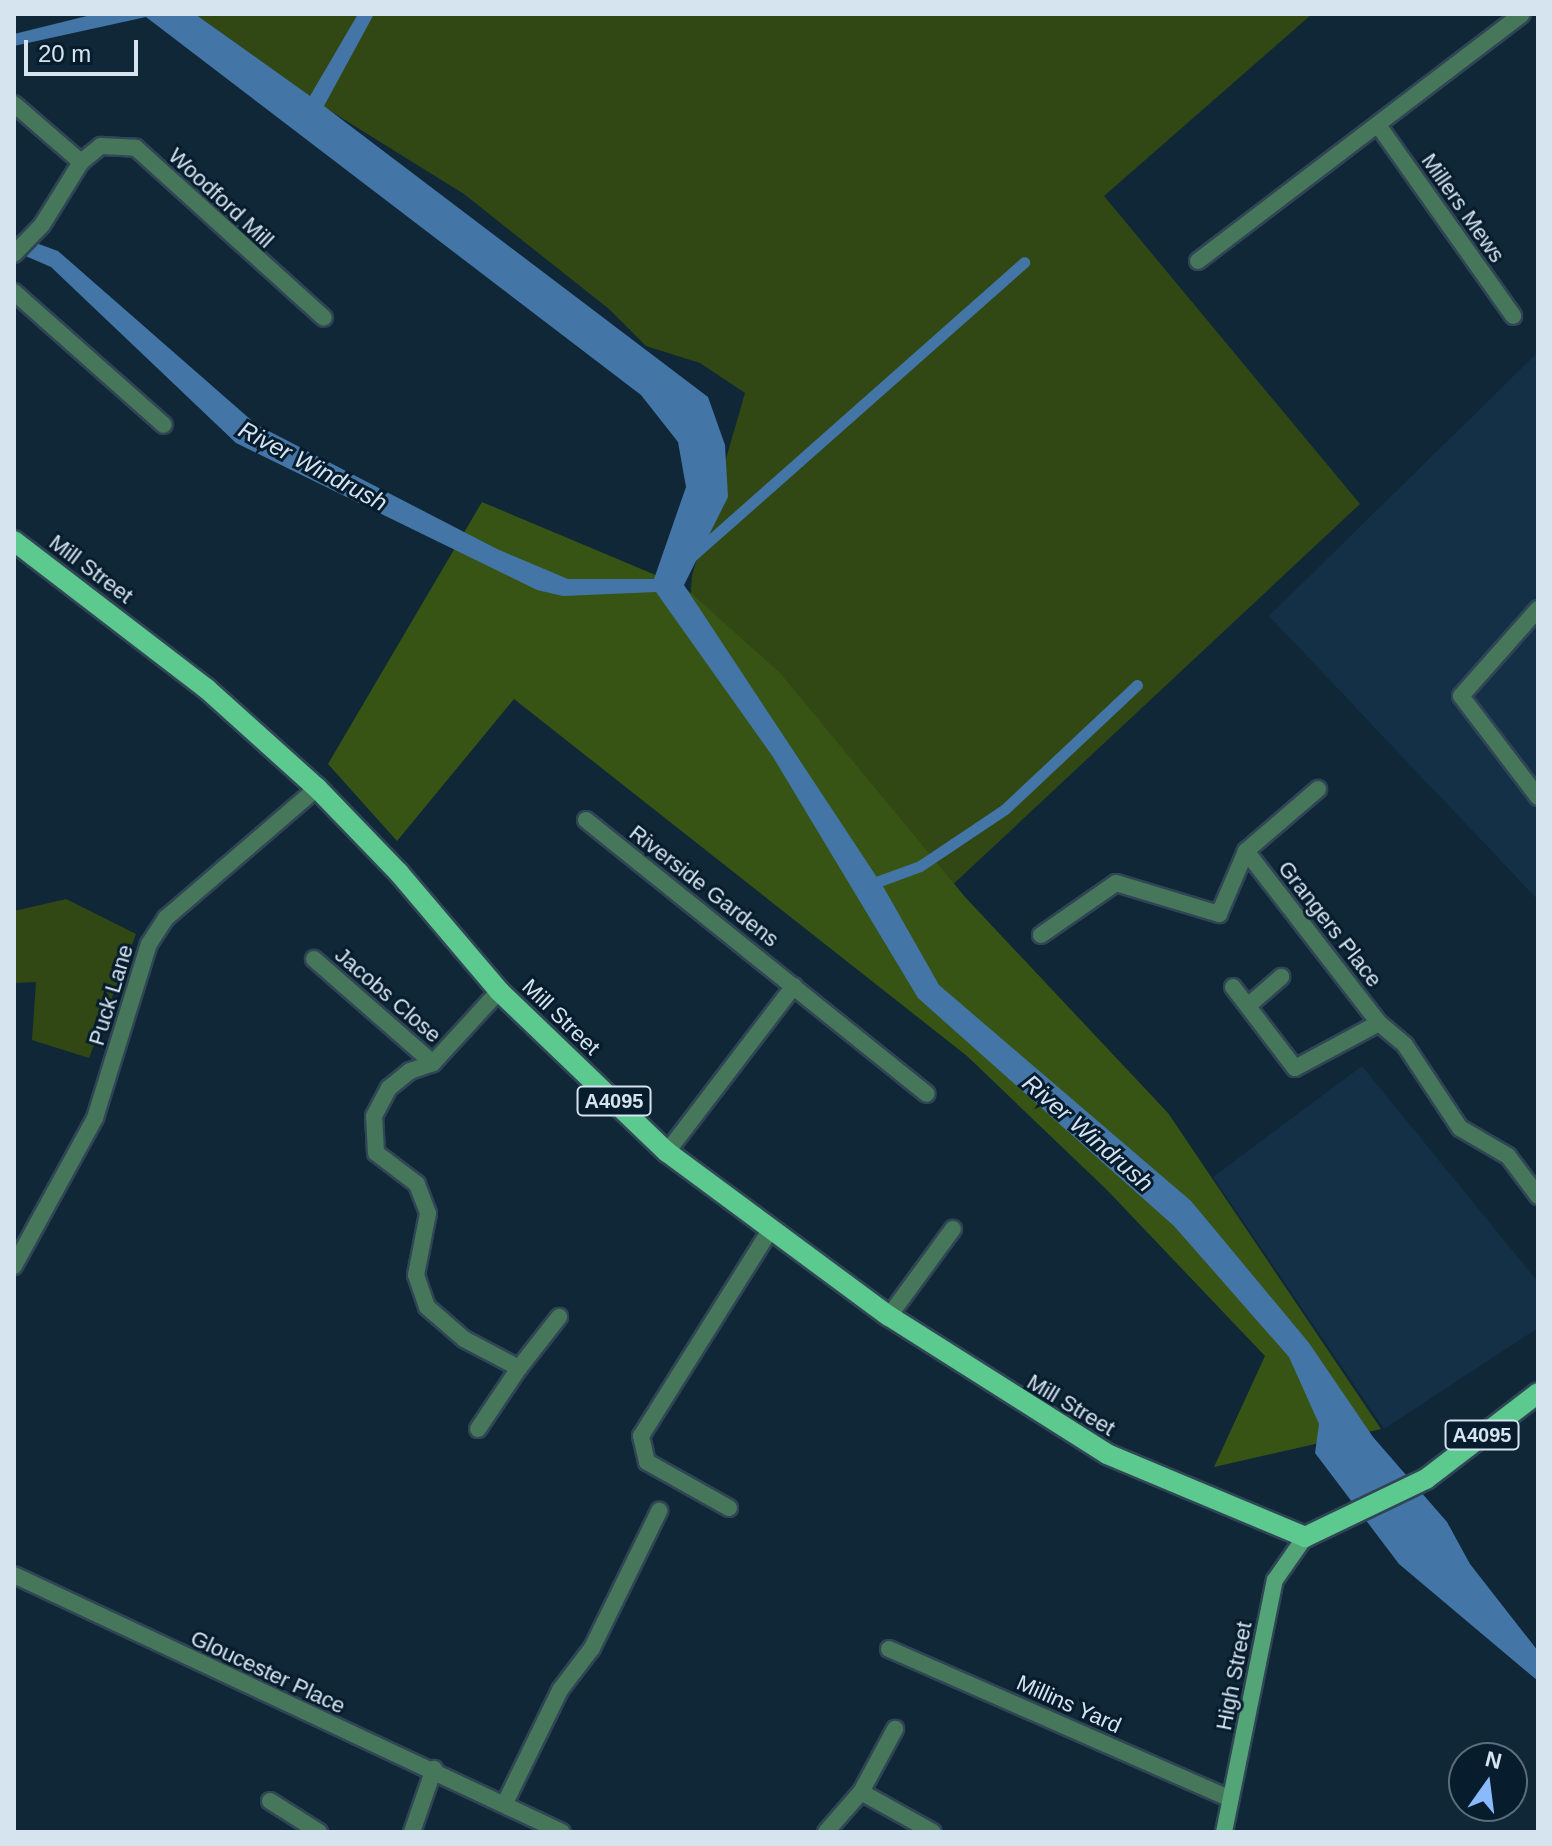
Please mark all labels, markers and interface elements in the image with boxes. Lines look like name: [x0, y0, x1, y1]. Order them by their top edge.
scale bar: [28, 24, 142, 74]
text: 20 m: [38, 40, 91, 67]
street label: Woodford Mill: [163, 143, 279, 253]
street label: Millers Mews: [1416, 148, 1510, 268]
water label: River Windrush: [234, 415, 392, 517]
street label: Mill Street: [44, 529, 138, 609]
street label: Riverside Gardens: [624, 820, 784, 952]
street label: Grangers Place: [1273, 856, 1387, 992]
street label: Puck Lane: [83, 941, 139, 1049]
street label: Jacobs Close: [330, 942, 446, 1048]
street label: Mill Street: [517, 974, 605, 1060]
water label: River Windrush: [1017, 1068, 1159, 1198]
road number: A4095: [576, 1085, 652, 1117]
street label: Mill Street: [1022, 1369, 1120, 1441]
road number: A4095: [1444, 1419, 1520, 1451]
street label: High Street: [1211, 1619, 1257, 1733]
street label: Gloucester Place: [187, 1625, 349, 1719]
street label: Millins Yard: [1012, 1669, 1126, 1739]
north arrow: [1448, 1742, 1528, 1822]
text: N: [1483, 1746, 1504, 1774]

